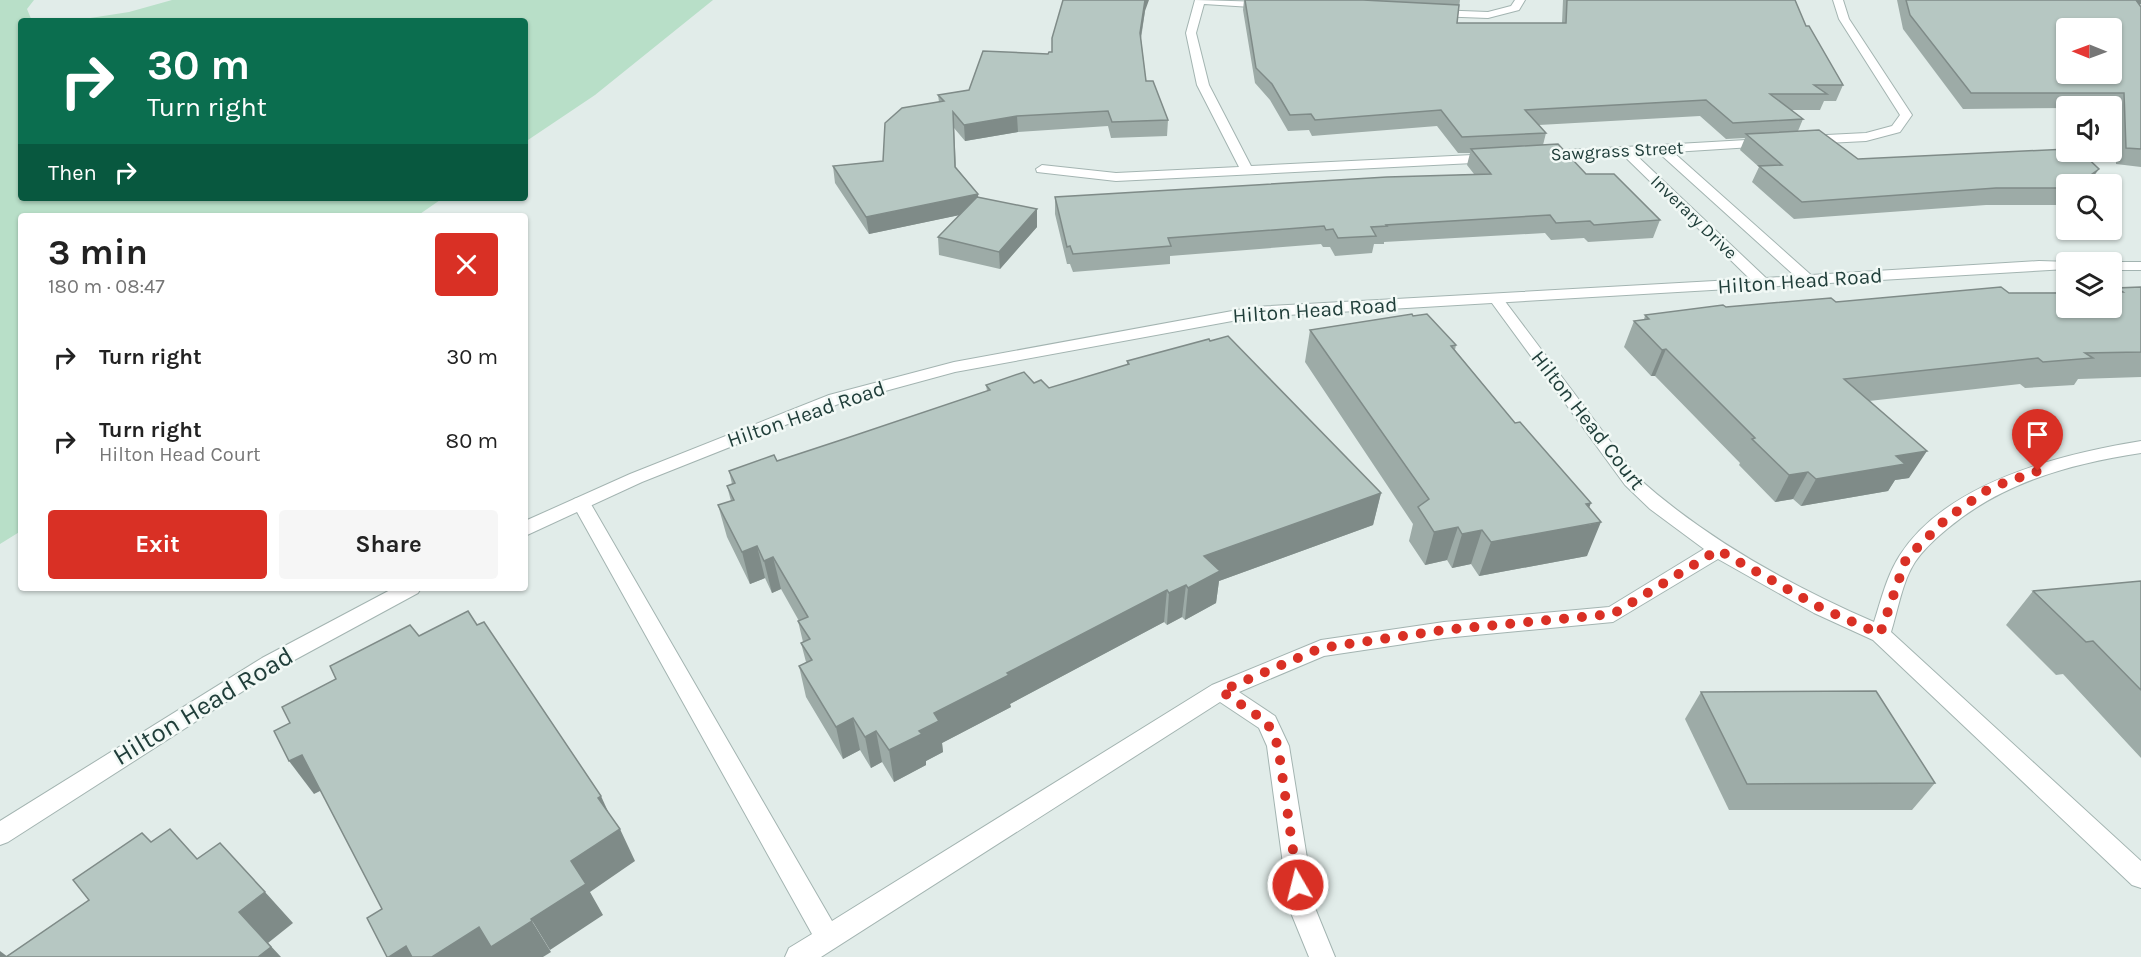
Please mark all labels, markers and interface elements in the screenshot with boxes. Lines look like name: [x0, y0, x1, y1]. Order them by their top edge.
north arrow: [2056, 18, 2122, 84]
map controls: [2056, 18, 2122, 318]
text: 30 m: [147, 40, 250, 90]
icon: right: [48, 42, 126, 120]
text: Turn right: [147, 91, 267, 123]
button: sound: [2056, 96, 2122, 162]
street label: Sawgrass Street: [1550, 137, 1684, 165]
icon: right: [109, 156, 142, 189]
text: Then: [48, 160, 97, 186]
street label: Inverary Drive: [1646, 170, 1742, 264]
button: search: [2056, 174, 2122, 240]
text: 3 min: [48, 231, 148, 273]
button: close: [435, 233, 498, 296]
button: layers: [2056, 252, 2122, 318]
street label: Hilton Head Road: [1717, 263, 1883, 299]
text: 180 m · 08:47: [48, 275, 165, 298]
street label: Hilton Head Road: [1232, 292, 1398, 328]
icon: right: [48, 341, 81, 374]
text: Turn right: [99, 344, 202, 370]
text: 30 m: [446, 344, 498, 370]
street label: Hilton Head Court: [1526, 346, 1650, 494]
street label: Hilton Head Road: [724, 376, 888, 452]
pin: [2012, 409, 2063, 471]
text: Turn right: [99, 417, 202, 443]
icon: arrive: [2021, 418, 2054, 451]
icon: right: [48, 425, 81, 458]
text: 80 m: [446, 428, 498, 454]
text: Hilton Head Court: [99, 443, 261, 466]
button: Exit: [48, 510, 267, 579]
button: Share: [279, 510, 498, 579]
street label: Hilton Head Road: [107, 640, 299, 772]
position arrow: [1266, 853, 1330, 917]

